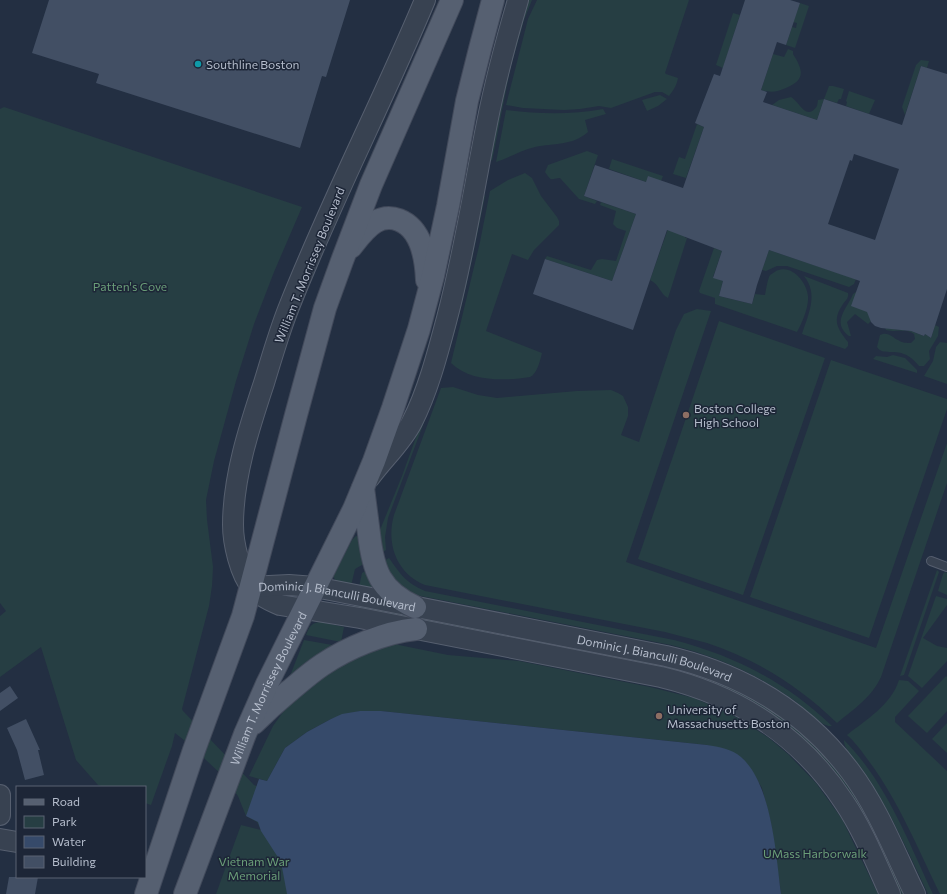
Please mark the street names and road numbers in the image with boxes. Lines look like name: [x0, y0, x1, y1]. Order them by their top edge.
street label: William T. Morrissey Boulevard: [271, 185, 347, 345]
street label: Dominic J. Bianculli Boulevard: [258, 578, 417, 614]
street label: William T. Morrissey Boulevard: [227, 609, 309, 767]
street label: Dominic J. Bianculli Boulevard: [576, 632, 734, 684]

